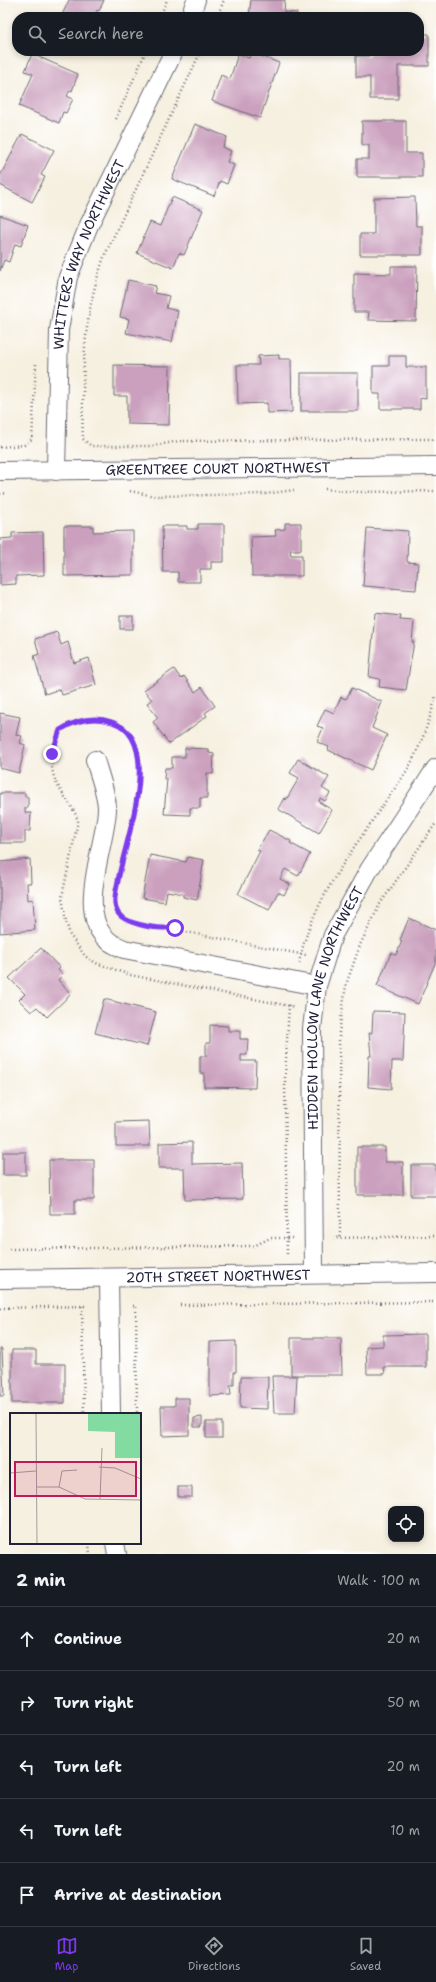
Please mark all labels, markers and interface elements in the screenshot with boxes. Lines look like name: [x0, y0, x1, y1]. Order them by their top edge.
search box: [12, 12, 424, 56]
icon: search: [26, 23, 48, 45]
text: Search here: [58, 24, 144, 44]
street label: WHITTERS WAY NORTHWEST: [50, 156, 129, 350]
street label: GREENTREE COURT NORTHWEST: [105, 458, 331, 479]
route end: [43, 745, 61, 763]
street label: HIDDEN HOLLOW LANE NORTHWEST: [303, 883, 367, 1130]
route start: [166, 919, 184, 937]
street label: 20TH STREET NORTHWEST: [126, 1266, 311, 1286]
inset map: [10, 1413, 141, 1544]
map controls: [388, 1506, 424, 1542]
button: locate: [388, 1506, 424, 1542]
text: 2 min: [16, 1569, 66, 1591]
text: Walk · 100 m: [337, 1572, 420, 1589]
icon: ahead: [16, 1628, 38, 1650]
text: Continue: [54, 1629, 122, 1649]
text: 20 m: [387, 1630, 420, 1647]
icon: right: [16, 1692, 38, 1714]
text: Turn right: [54, 1693, 134, 1713]
text: 50 m: [387, 1694, 420, 1711]
icon: left: [16, 1756, 38, 1778]
text: Turn left: [54, 1757, 122, 1777]
text: 20 m: [387, 1758, 420, 1775]
icon: left: [16, 1820, 38, 1842]
text: Turn left: [54, 1821, 122, 1841]
text: 10 m: [390, 1822, 420, 1839]
icon: arrive: [16, 1884, 38, 1906]
text: Arrive at destination: [54, 1885, 222, 1905]
tab: Map: [55, 1935, 78, 1974]
tab: Directions: [188, 1935, 240, 1974]
tab: Saved: [350, 1935, 381, 1974]

